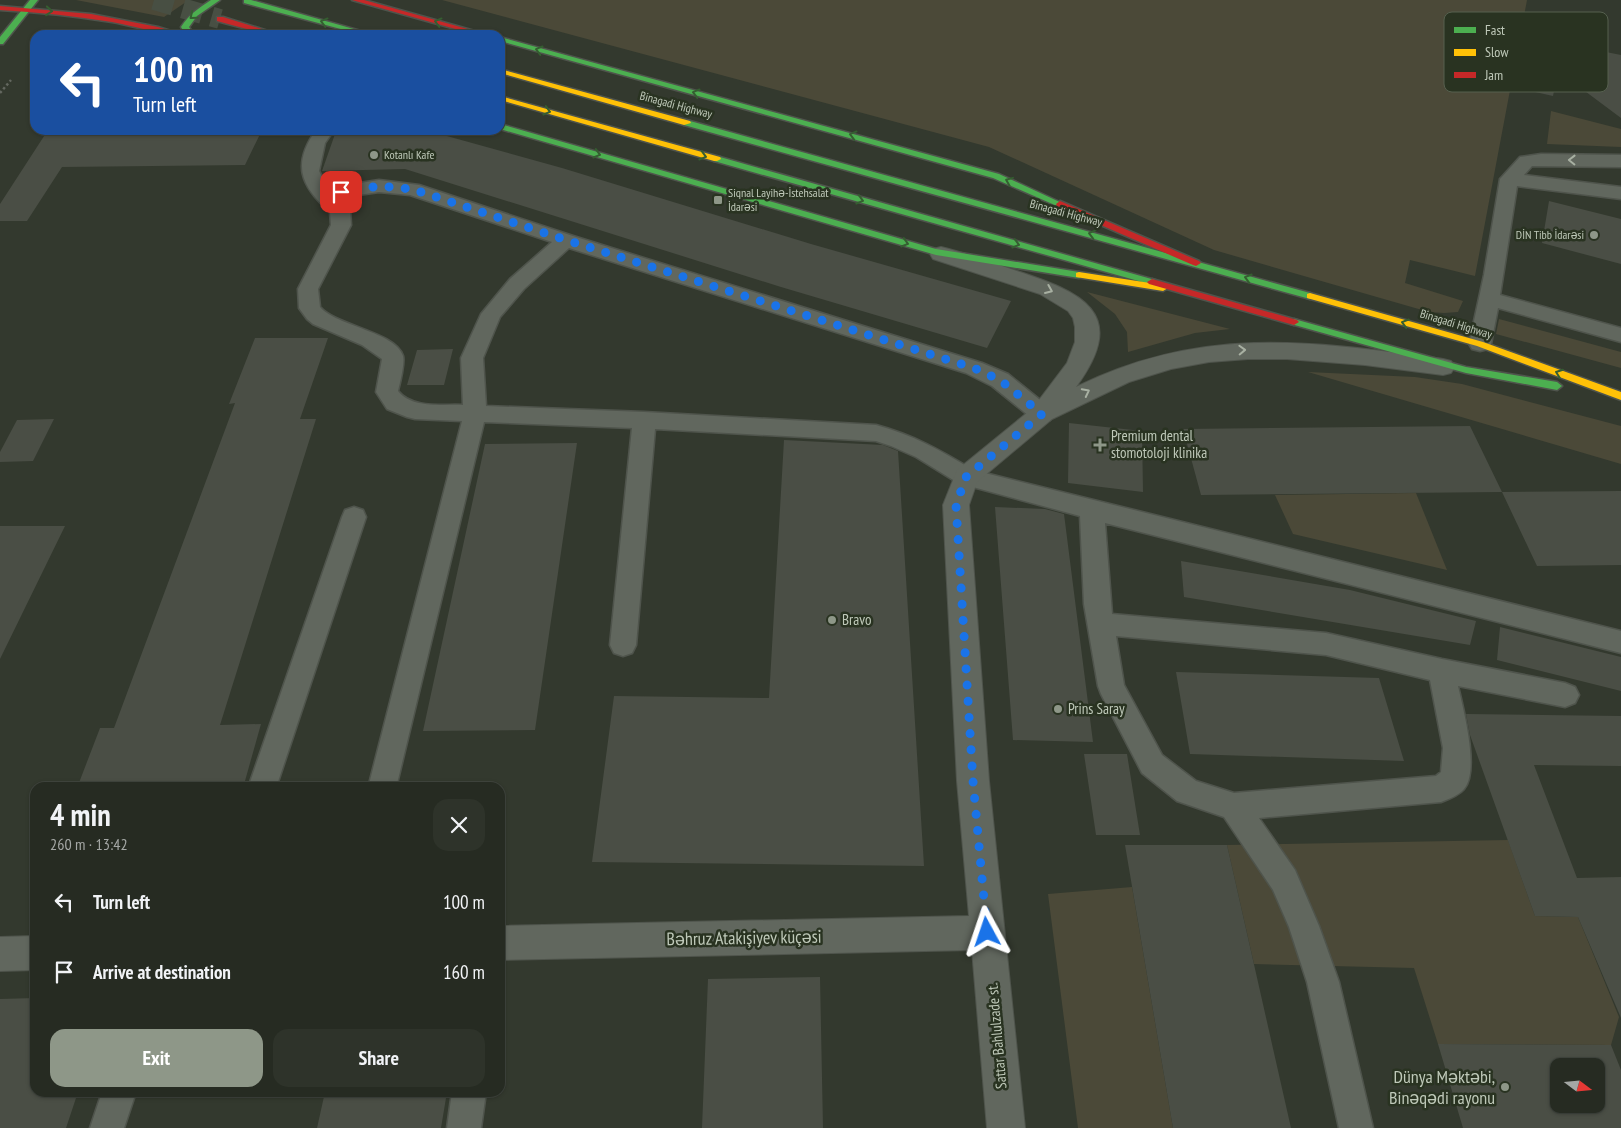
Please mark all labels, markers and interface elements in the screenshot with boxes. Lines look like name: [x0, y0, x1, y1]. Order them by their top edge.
one-way arrow: [45, 5, 53, 16]
one-way arrow: [190, 11, 199, 19]
legend: [1444, 12, 1608, 92]
one-way arrow: [320, 17, 329, 28]
one-way arrow: [433, 17, 442, 28]
text: Fast: [1485, 21, 1505, 39]
text: Slow: [1485, 43, 1509, 61]
one-way arrow: [535, 45, 544, 56]
text: 100 m: [133, 46, 214, 92]
icon: left: [50, 50, 115, 115]
text: Jam: [1484, 66, 1503, 84]
street label: Binagadi Highway: [638, 88, 715, 122]
one-way arrow: [692, 88, 701, 98]
text: Turn left: [133, 90, 197, 118]
one-way arrow: [542, 106, 550, 116]
one-way arrow: [849, 131, 857, 141]
place label: Kotanlı Kafe: [384, 147, 434, 162]
one-way arrow: [593, 148, 602, 159]
marker: Kotanlı Kafe: [368, 149, 380, 161]
one-way arrow: [699, 150, 707, 160]
one-way arrow: [1568, 155, 1576, 165]
pin: [320, 171, 362, 213]
one-way arrow: [1005, 177, 1013, 187]
icon: arrive: [327, 178, 355, 206]
place label: Siqnal Layihə-İstehsalat İdarəsi: [728, 185, 829, 214]
marker: Siqnal Layihə-İstehsalat İdarəsi: [712, 194, 724, 206]
one-way arrow: [855, 194, 863, 204]
street label: Binagadi Highway: [1028, 196, 1105, 230]
place label: DİN Tibb İdarəsi: [1516, 227, 1584, 242]
marker: DİN Tibb İdarəsi: [1588, 229, 1600, 241]
one-way arrow: [1088, 230, 1096, 240]
one-way arrow: [900, 237, 909, 248]
one-way arrow: [1012, 238, 1020, 249]
one-way arrow: [1244, 273, 1253, 284]
one-way arrow: [1044, 284, 1053, 294]
street label: Binagadi Highway: [1418, 305, 1494, 342]
one-way arrow: [1401, 318, 1409, 328]
one-way arrow: [1238, 345, 1246, 356]
one-way arrow: [1555, 369, 1564, 379]
one-way arrow: [1081, 388, 1090, 398]
place label: Premium dental stomotoloji klinika: [1111, 426, 1207, 462]
marker: Premium dental stomotoloji klinika: [1093, 438, 1107, 452]
place label: Bravo: [842, 610, 871, 629]
marker: Bravo: [826, 614, 838, 626]
place label: Prins Saray: [1068, 699, 1125, 718]
marker: Prins Saray: [1052, 703, 1064, 715]
text: 4 min: [50, 795, 111, 834]
button: close: [433, 799, 485, 851]
text: 260 m · 13:42: [50, 834, 128, 854]
icon: left: [50, 888, 78, 916]
text: Turn left: [93, 890, 150, 914]
text: 100 m: [443, 890, 485, 914]
position arrow: [960, 905, 1012, 957]
street label: Bəhruz Atakişiyev küçəsi: [666, 925, 822, 950]
icon: arrive: [50, 958, 78, 986]
text: Arrive at destination: [93, 960, 231, 984]
text: 160 m: [443, 960, 485, 984]
street label: Sattar Bahlulzade st.: [982, 982, 1011, 1090]
button: Exit: [50, 1029, 263, 1087]
button: Share: [273, 1029, 485, 1087]
north arrow: [1550, 1058, 1605, 1112]
map controls: [1550, 1058, 1605, 1113]
place label: Dünya Məktəbi, Binəqədi rayonu: [1389, 1065, 1495, 1109]
marker: Dünya Məktəbi, Binəqədi rayonu: [1499, 1081, 1511, 1093]

